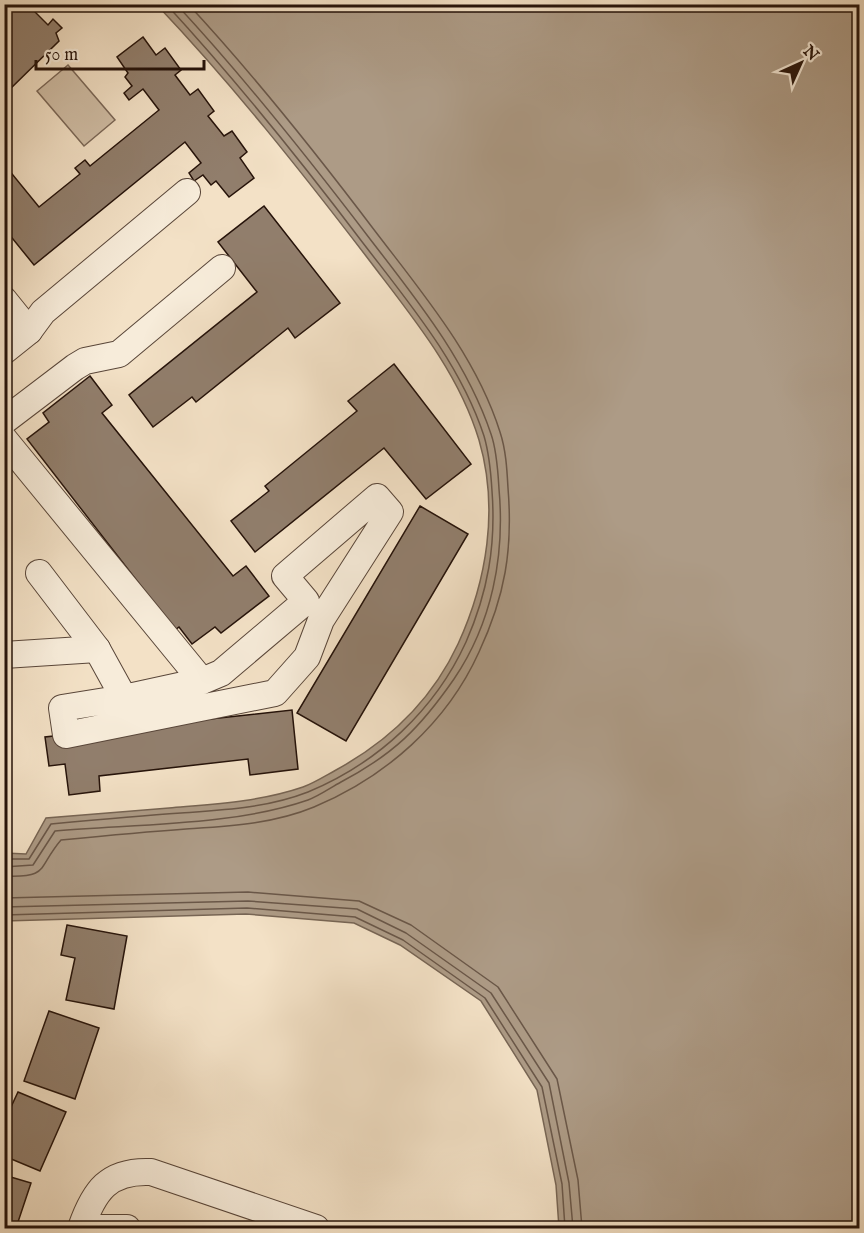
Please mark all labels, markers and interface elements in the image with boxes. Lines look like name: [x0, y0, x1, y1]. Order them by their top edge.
scale bar: [36, 33, 204, 71]
north arrow: [771, 33, 831, 93]
text: N: [798, 41, 822, 66]
text: 50 m: [45, 44, 78, 67]

